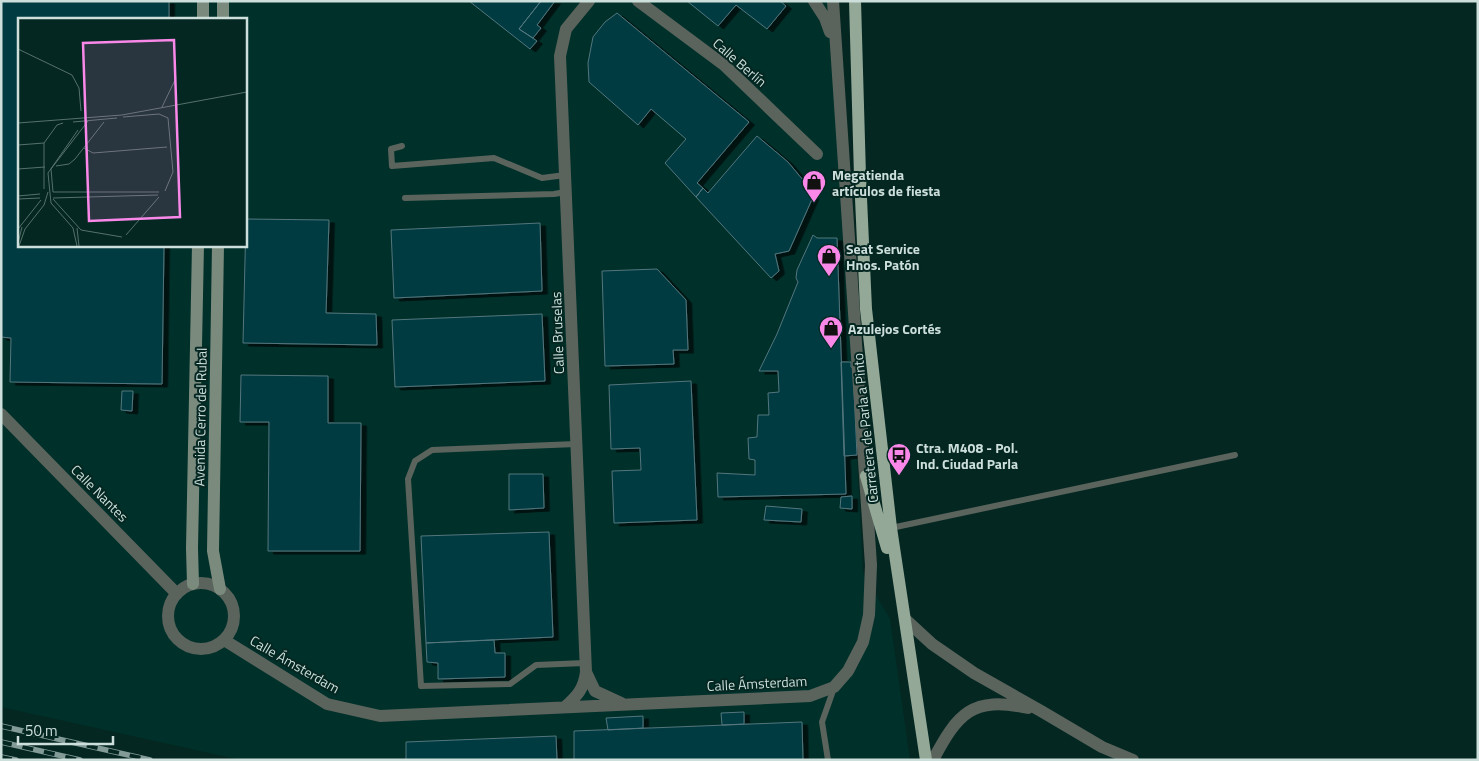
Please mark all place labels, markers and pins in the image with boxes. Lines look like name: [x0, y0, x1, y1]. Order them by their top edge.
place label: Megatienda artículos de fiesta: [832, 164, 941, 201]
shop icon: Megatienda artículos de fiesta: [801, 169, 827, 203]
place label: Seat Service Hnos. Patón: [846, 238, 920, 275]
shop icon: Seat Service Hnos. Patón: [816, 243, 842, 277]
shop icon: Azulejos Cortés: [818, 315, 844, 349]
place label: Azulejos Cortés: [848, 318, 942, 339]
place label: Ctra. M408 - Pol. Ind. Ciudad Parla: [916, 437, 1018, 474]
bus stop icon: Ctra. M408 - Pol. Ind. Ciudad Parla: [886, 442, 912, 476]

